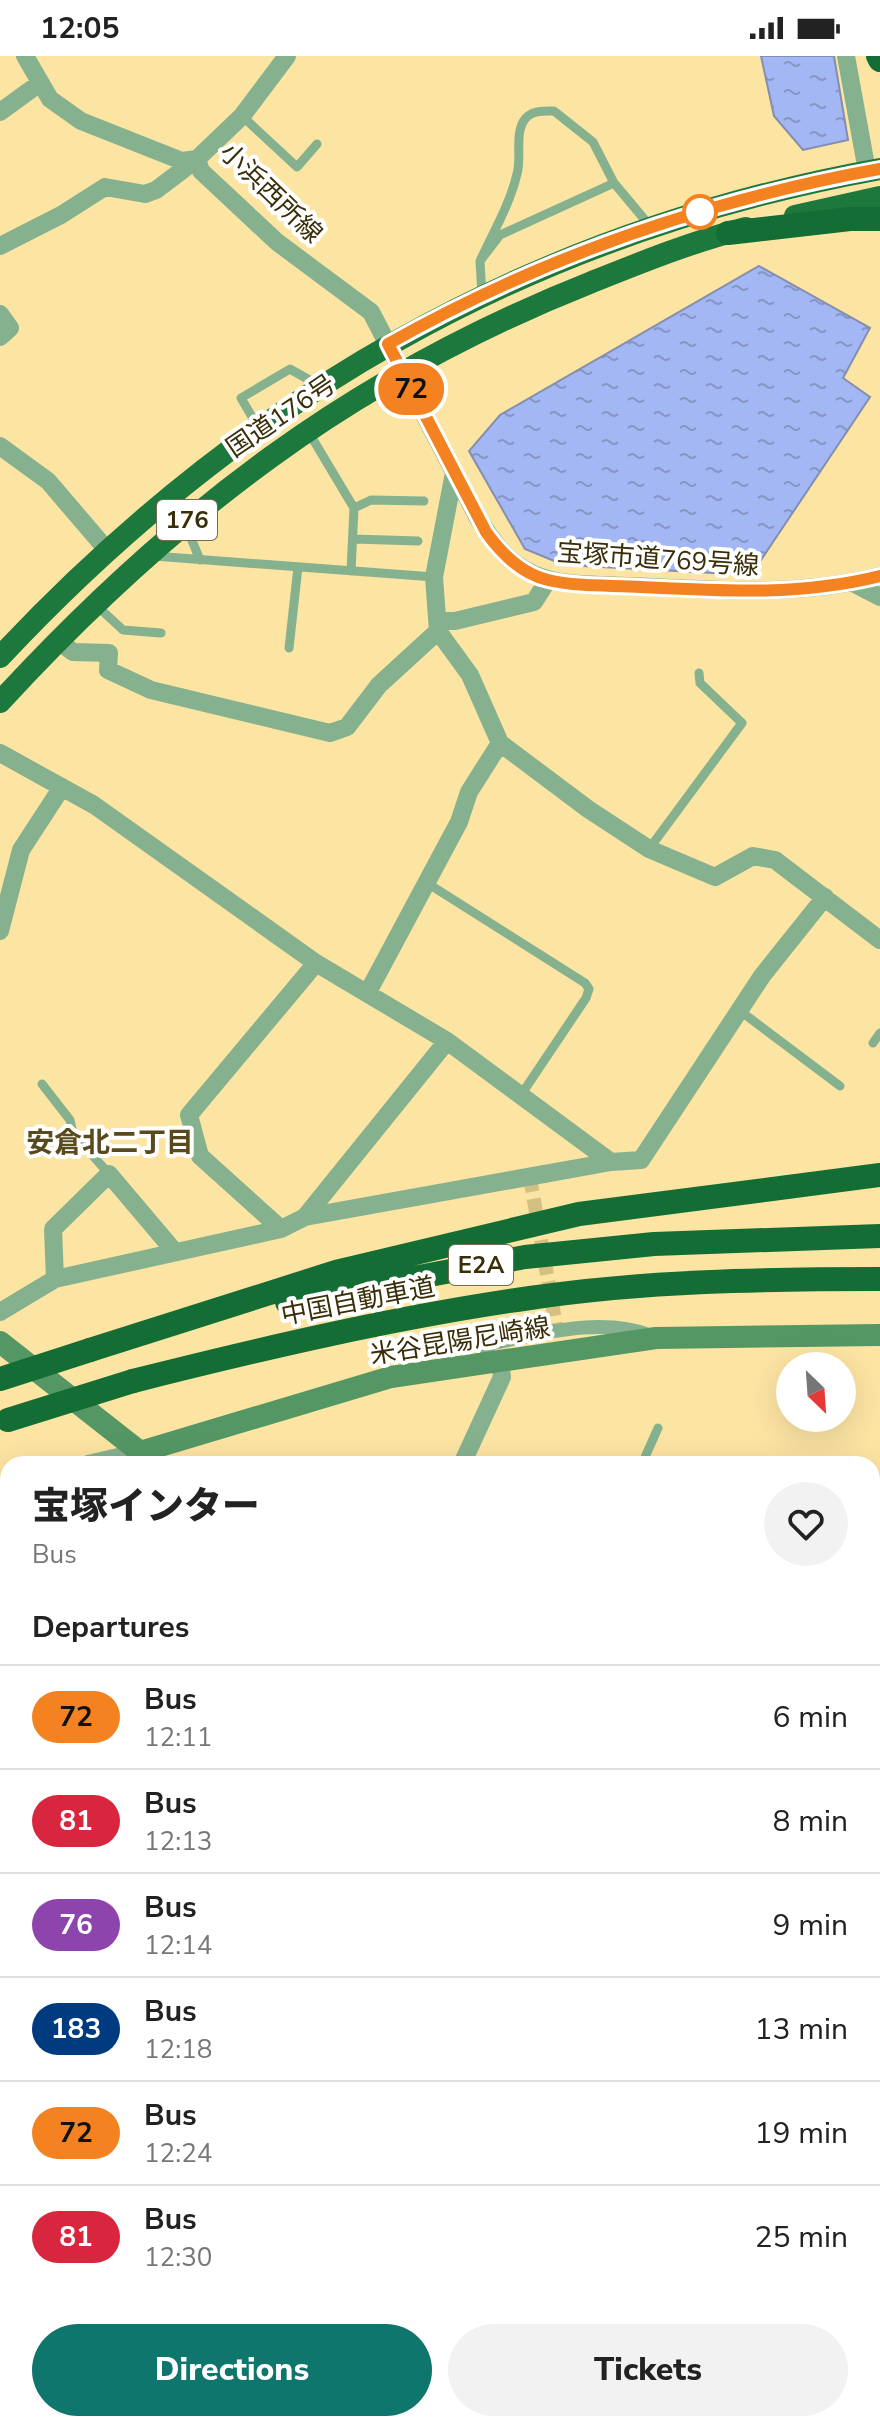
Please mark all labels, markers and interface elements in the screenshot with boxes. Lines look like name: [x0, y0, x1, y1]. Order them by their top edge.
text: 12:05: [40, 8, 119, 49]
street label: 小浜西所線: [212, 135, 330, 251]
unlabelled marker: [683, 195, 717, 229]
line badge: 72: [375, 363, 447, 415]
street label: 国道176号: [219, 367, 343, 465]
text: 72: [394, 370, 428, 408]
road number: 176: [157, 500, 217, 540]
street label: 宝塚市道769号線: [556, 534, 760, 584]
district label: 安倉北二丁目: [26, 1124, 194, 1162]
road number: E2A: [449, 1245, 513, 1285]
street label: 中国自動車道: [278, 1269, 438, 1333]
street label: 米谷昆陽尼崎線: [367, 1309, 553, 1373]
north arrow: [776, 1352, 856, 1432]
map controls: [776, 1352, 856, 1432]
text: 宝塚インター: [32, 1481, 260, 1532]
button: heart: [764, 1482, 848, 1566]
text: Bus: [32, 1537, 77, 1572]
text: Departures: [32, 1607, 189, 1648]
text: Bus: [144, 1679, 197, 1720]
text: 6 min: [773, 1697, 848, 1738]
text: 72: [59, 1698, 93, 1736]
text: 12:11: [144, 1720, 212, 1755]
text: Bus: [144, 1783, 197, 1824]
text: 8 min: [773, 1801, 848, 1842]
text: 81: [59, 1802, 93, 1840]
text: 12:13: [144, 1824, 212, 1859]
text: Bus: [144, 1887, 197, 1928]
text: 9 min: [773, 1905, 848, 1946]
text: 76: [59, 1906, 93, 1944]
text: 12:14: [144, 1928, 212, 1963]
text: Bus: [144, 1991, 197, 2032]
text: 13 min: [755, 2009, 848, 2050]
text: 183: [51, 2010, 101, 2048]
text: 12:18: [144, 2032, 212, 2067]
text: Bus: [144, 2095, 197, 2136]
text: 19 min: [755, 2113, 848, 2154]
text: 72: [59, 2114, 93, 2152]
text: 12:24: [144, 2136, 212, 2171]
text: Bus: [144, 2199, 197, 2240]
text: 25 min: [755, 2217, 848, 2258]
text: 81: [59, 2218, 93, 2256]
text: 12:30: [144, 2240, 212, 2275]
button: Directions: [32, 2324, 432, 2416]
button: Tickets: [448, 2324, 848, 2416]

